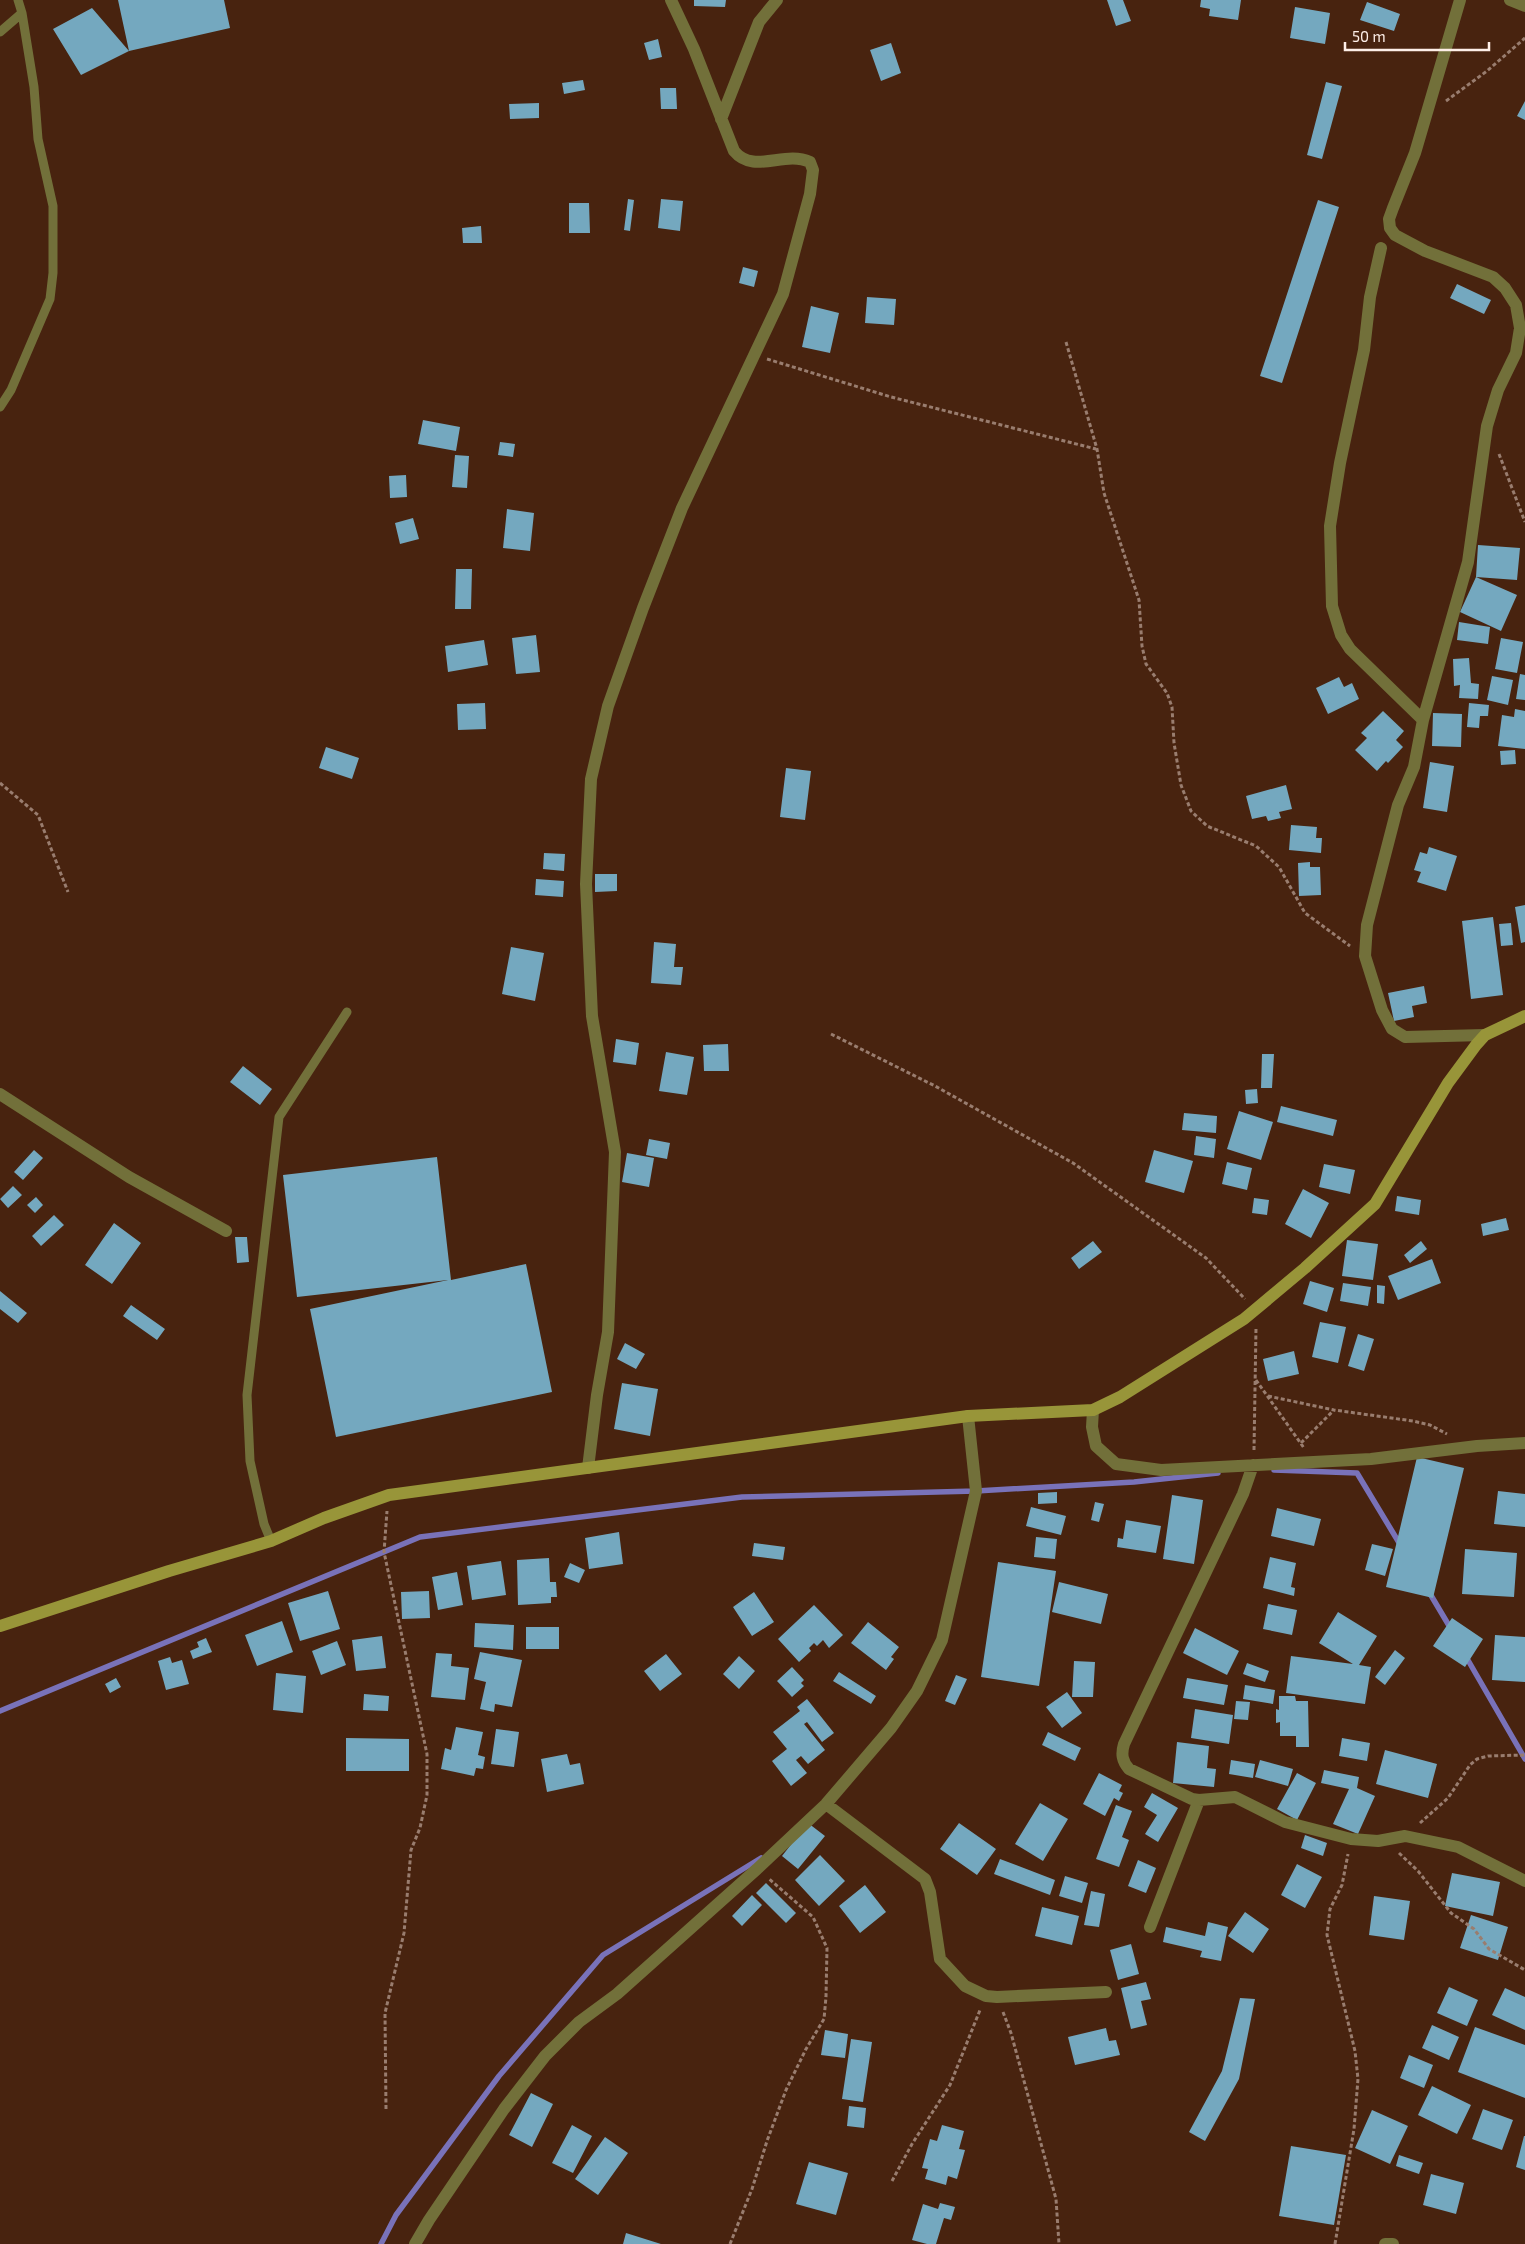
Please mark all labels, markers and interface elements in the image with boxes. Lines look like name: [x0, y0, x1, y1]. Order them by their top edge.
scale bar: [1345, 20, 1489, 52]
text: 50 m: [1352, 27, 1386, 45]

